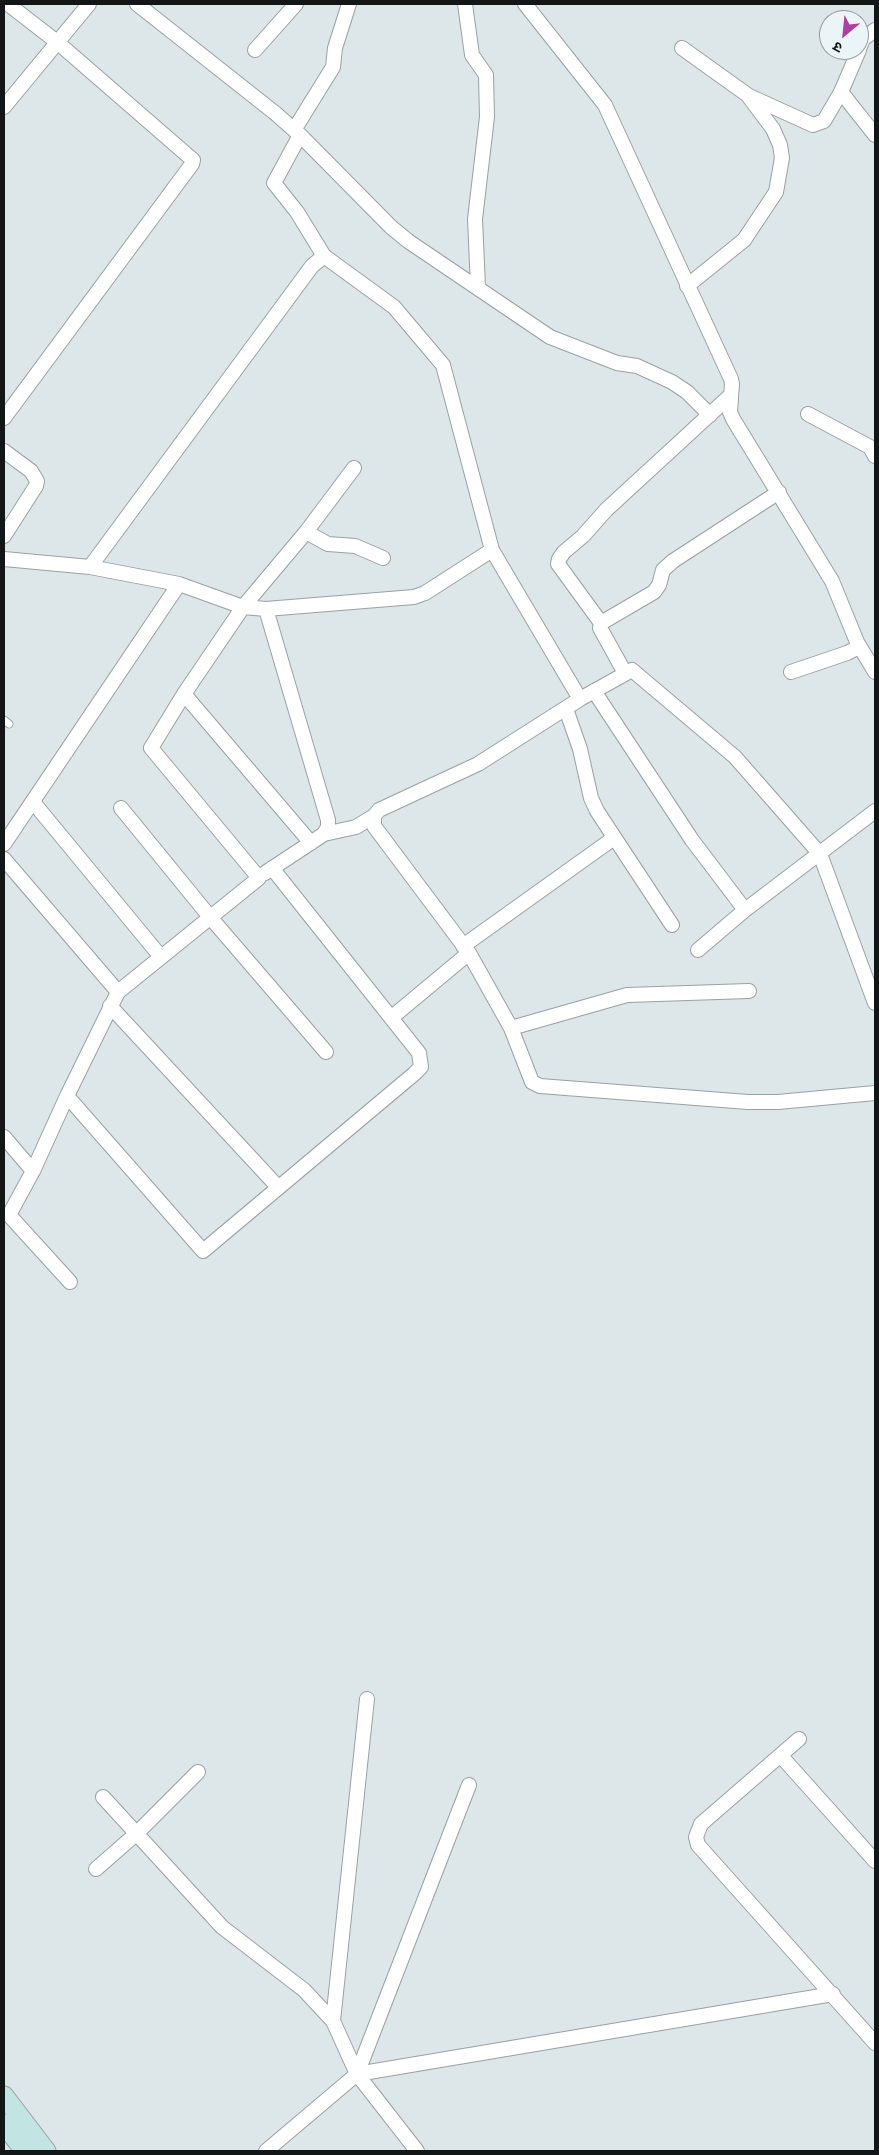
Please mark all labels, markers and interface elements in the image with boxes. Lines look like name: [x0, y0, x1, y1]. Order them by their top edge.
north arrow: [819, 10, 869, 60]
text: उ: [830, 38, 845, 56]

